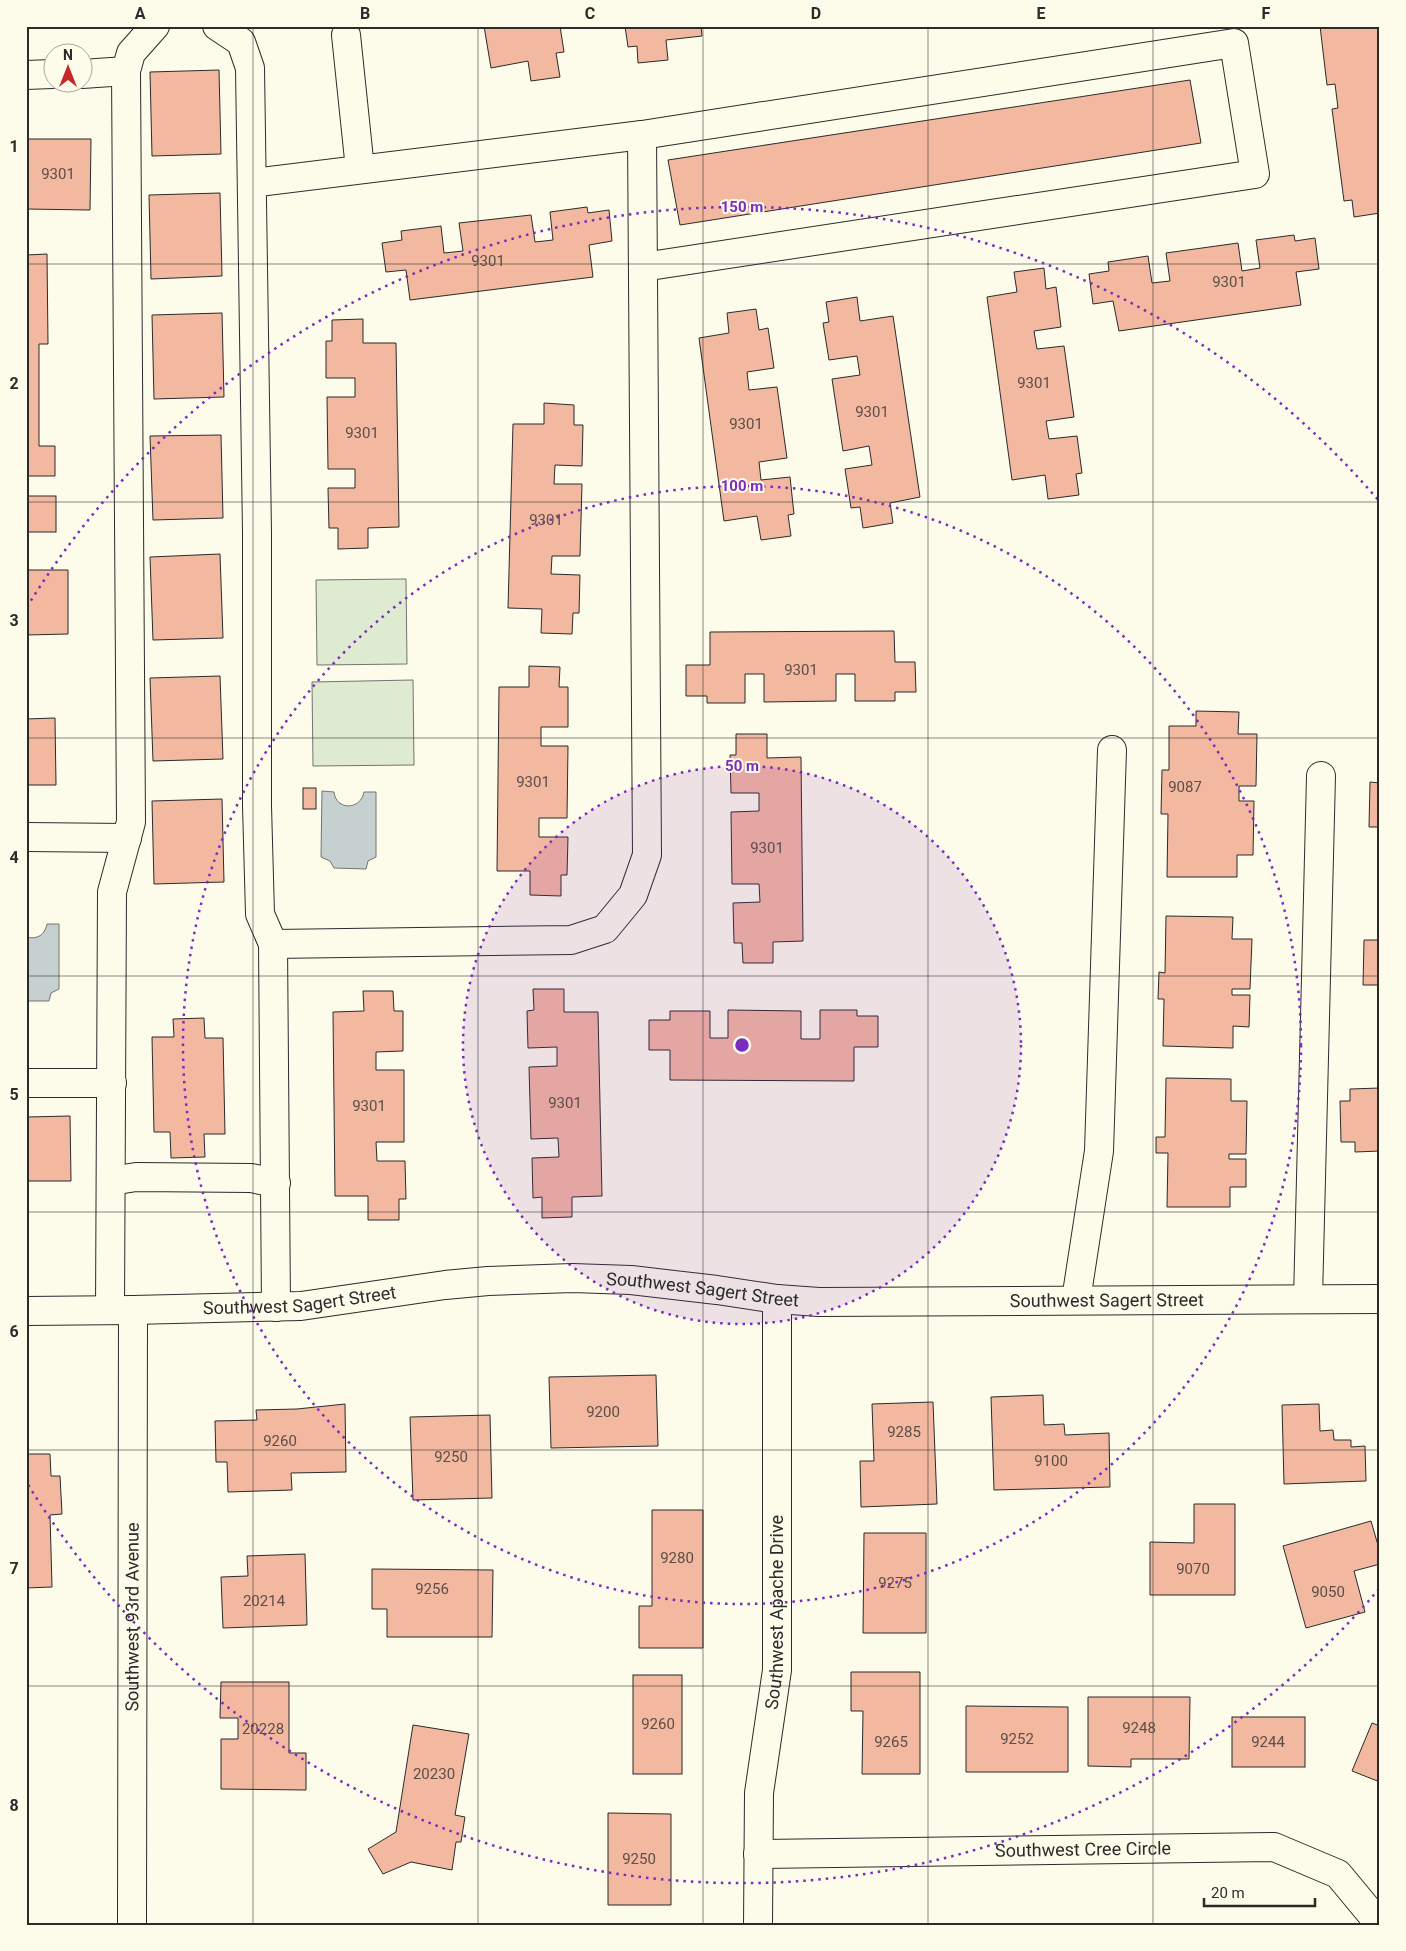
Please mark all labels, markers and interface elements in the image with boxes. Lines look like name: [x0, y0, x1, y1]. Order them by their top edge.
text: A: [135, 4, 146, 23]
text: B: [360, 4, 370, 23]
text: C: [585, 4, 595, 23]
text: D: [811, 4, 821, 23]
text: E: [1037, 4, 1046, 23]
text: F: [1262, 4, 1271, 23]
north arrow: [42, 42, 92, 92]
text: N: [63, 47, 73, 63]
text: 1: [9, 137, 19, 156]
house number: 9301: [41, 165, 75, 183]
text: 150 m: [721, 198, 763, 216]
house number: 9301: [471, 252, 505, 270]
house number: 9301: [1212, 273, 1246, 291]
text: 2: [9, 374, 19, 393]
house number: 9301: [1017, 374, 1051, 392]
house number: 9301: [855, 403, 889, 421]
house number: 9301: [729, 415, 763, 433]
house number: 9301: [345, 424, 379, 442]
text: 100 m: [721, 477, 763, 495]
house number: 9301: [529, 511, 563, 529]
text: 3: [9, 611, 19, 630]
house number: 9301: [784, 661, 818, 679]
text: 50 m: [725, 757, 759, 775]
house number: 9301: [516, 773, 550, 791]
house number: 9087: [1168, 778, 1202, 796]
house number: 9301: [750, 839, 784, 857]
text: 4: [9, 848, 19, 867]
centre of rings: [733, 1036, 751, 1054]
text: 5: [9, 1085, 19, 1104]
house number: 9301: [548, 1094, 582, 1112]
house number: 9301: [352, 1097, 386, 1115]
street label: Southwest Sagert Street: [606, 1268, 800, 1311]
street label: Southwest Sagert Street: [203, 1281, 397, 1318]
street label: Southwest Sagert Street: [1010, 1289, 1204, 1311]
text: 6: [9, 1322, 19, 1341]
house number: 9200: [586, 1403, 620, 1421]
house number: 9285: [887, 1423, 921, 1441]
house number: 9260: [263, 1432, 297, 1450]
house number: 9250: [434, 1448, 468, 1466]
house number: 9100: [1034, 1452, 1068, 1470]
street label: Southwest Apache Drive: [760, 1515, 787, 1711]
street label: Southwest 93rd Avenue: [121, 1522, 143, 1712]
house number: 9280: [660, 1549, 694, 1567]
text: 7: [9, 1559, 19, 1578]
house number: 9070: [1176, 1560, 1210, 1578]
house number: 9275: [878, 1574, 912, 1592]
house number: 9256: [415, 1580, 449, 1598]
house number: 9050: [1311, 1583, 1345, 1601]
house number: 20214: [243, 1592, 286, 1610]
house number: 9260: [641, 1715, 675, 1733]
house number: 9248: [1122, 1719, 1156, 1737]
house number: 20228: [242, 1720, 284, 1738]
house number: 9252: [1000, 1730, 1034, 1748]
house number: 9265: [874, 1733, 908, 1751]
house number: 9244: [1251, 1733, 1285, 1751]
house number: 20230: [413, 1765, 455, 1783]
text: 8: [9, 1796, 19, 1815]
street label: Southwest Cree Circle: [995, 1837, 1171, 1861]
house number: 9250: [622, 1850, 656, 1868]
scale bar: [1204, 1876, 1315, 1908]
text: 20 m: [1211, 1884, 1245, 1902]

